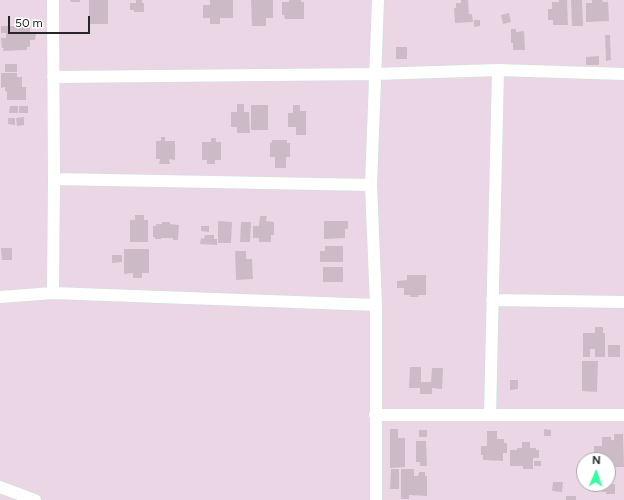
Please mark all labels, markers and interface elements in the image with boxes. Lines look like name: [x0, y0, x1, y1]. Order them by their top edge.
scale bar: [10, 8, 92, 34]
text: 50 m: [15, 16, 43, 30]
north arrow: [576, 452, 616, 492]
text: N: [592, 454, 601, 467]

